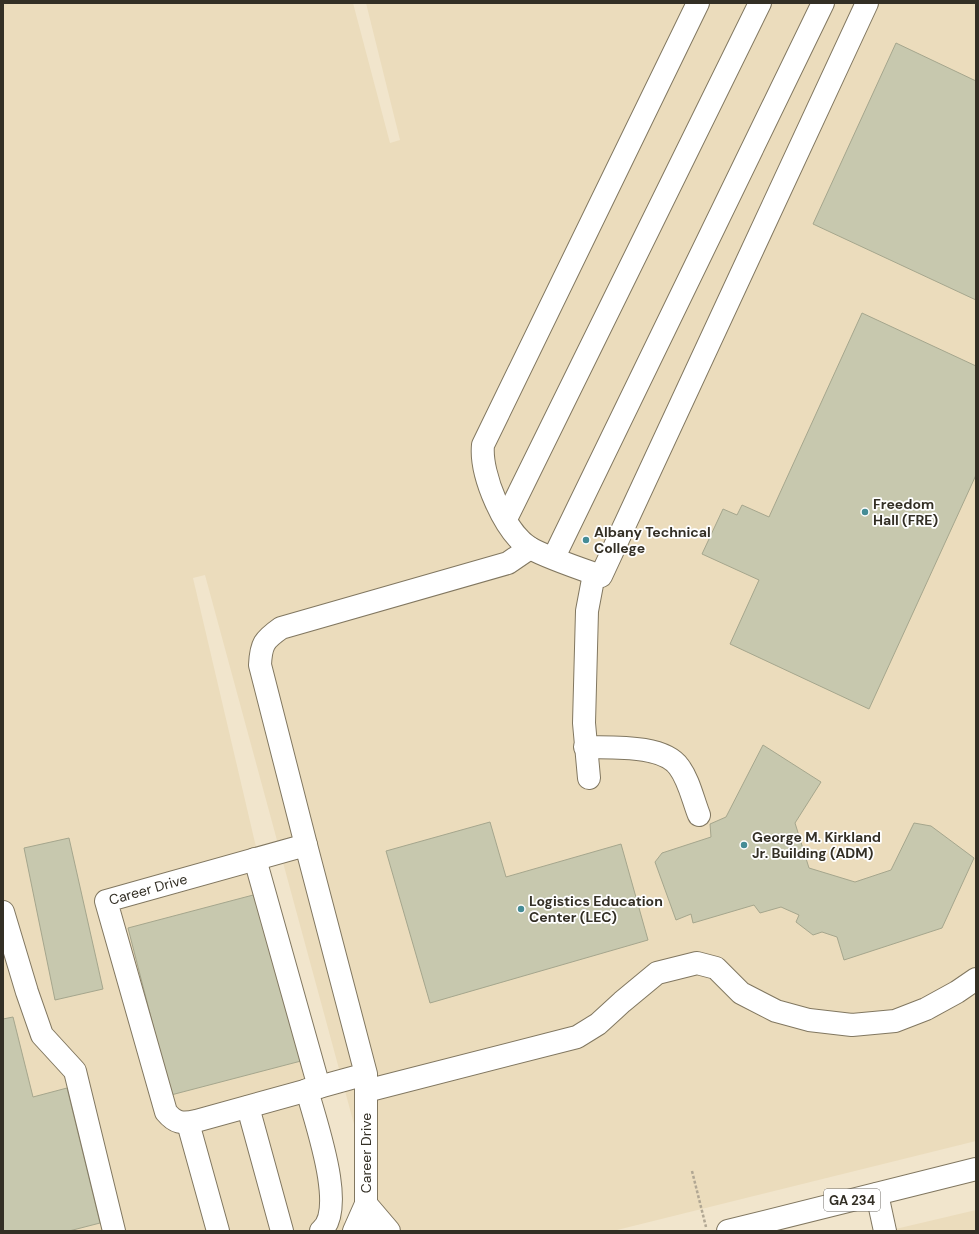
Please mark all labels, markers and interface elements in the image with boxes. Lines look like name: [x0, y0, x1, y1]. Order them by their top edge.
place label: Freedom Hall (FRE): [873, 495, 938, 529]
marker: Freedom Hall (FRE): [860, 507, 870, 517]
place label: Albany Technical College: [594, 523, 711, 557]
marker: Albany Technical College: [581, 535, 591, 545]
place label: George M. Kirkland Jr. Building (ADM): [752, 828, 881, 862]
marker: George M. Kirkland Jr. Building (ADM): [739, 840, 749, 850]
street label: Career Drive: [107, 870, 189, 909]
place label: Logistics Education Center (LEC): [529, 892, 663, 926]
marker: Logistics Education Center (LEC): [516, 904, 526, 914]
street label: Career Drive: [357, 1113, 375, 1193]
road number: GA 234: [824, 1189, 880, 1211]

